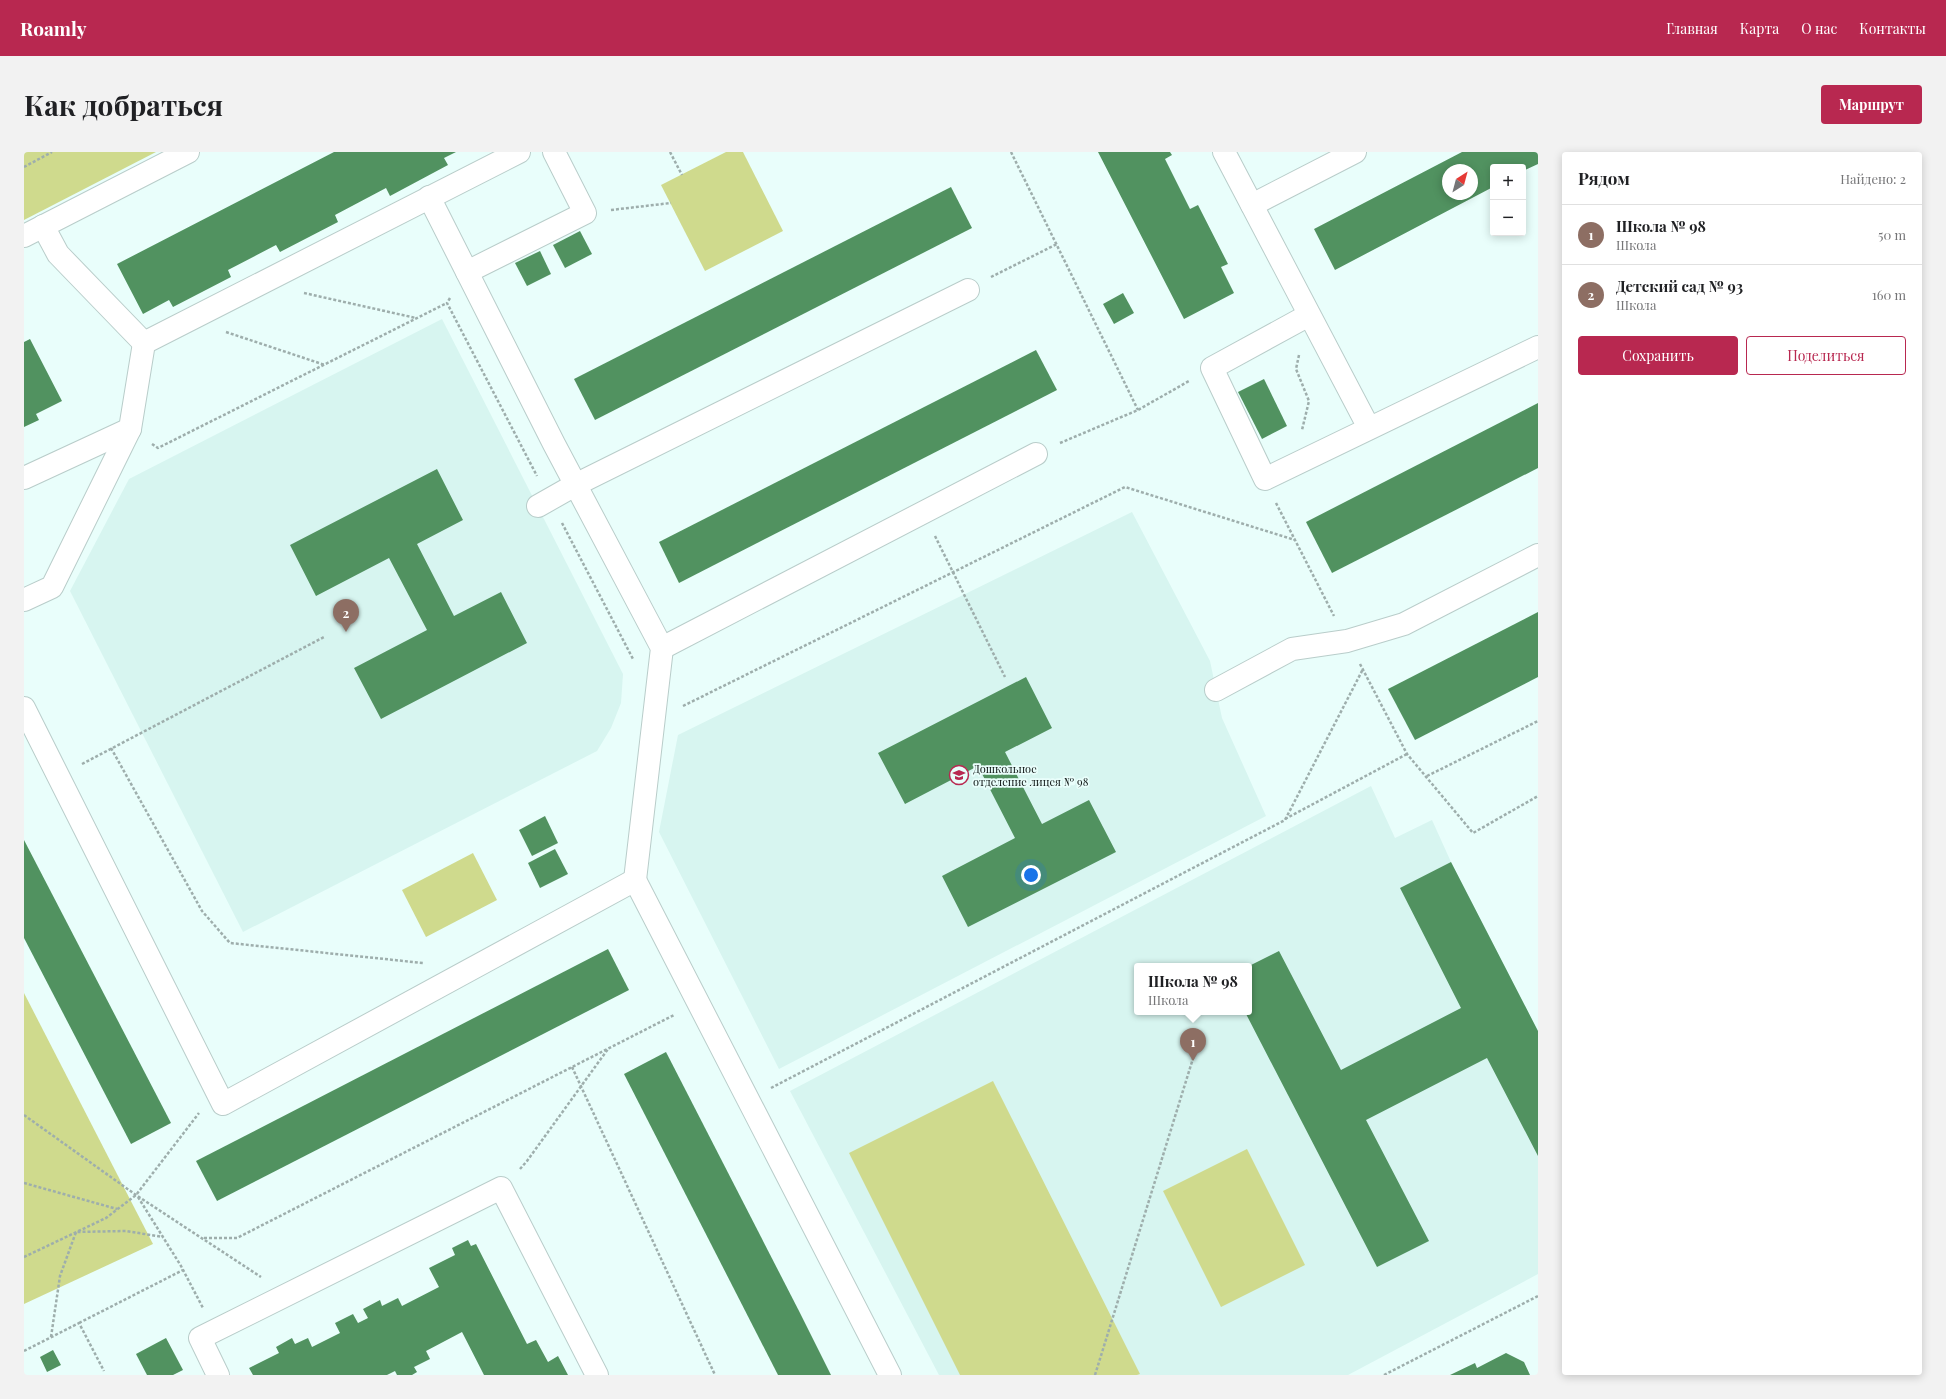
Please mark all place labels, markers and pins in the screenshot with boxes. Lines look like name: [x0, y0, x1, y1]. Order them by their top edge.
pin: 2: [333, 599, 359, 632]
place label: Дошкольное отделение лицея № 98: [973, 761, 1089, 789]
school or university icon: Дошкольное отделение лицея № 98: [948, 764, 970, 786]
pin: 1: [1180, 1028, 1206, 1061]

